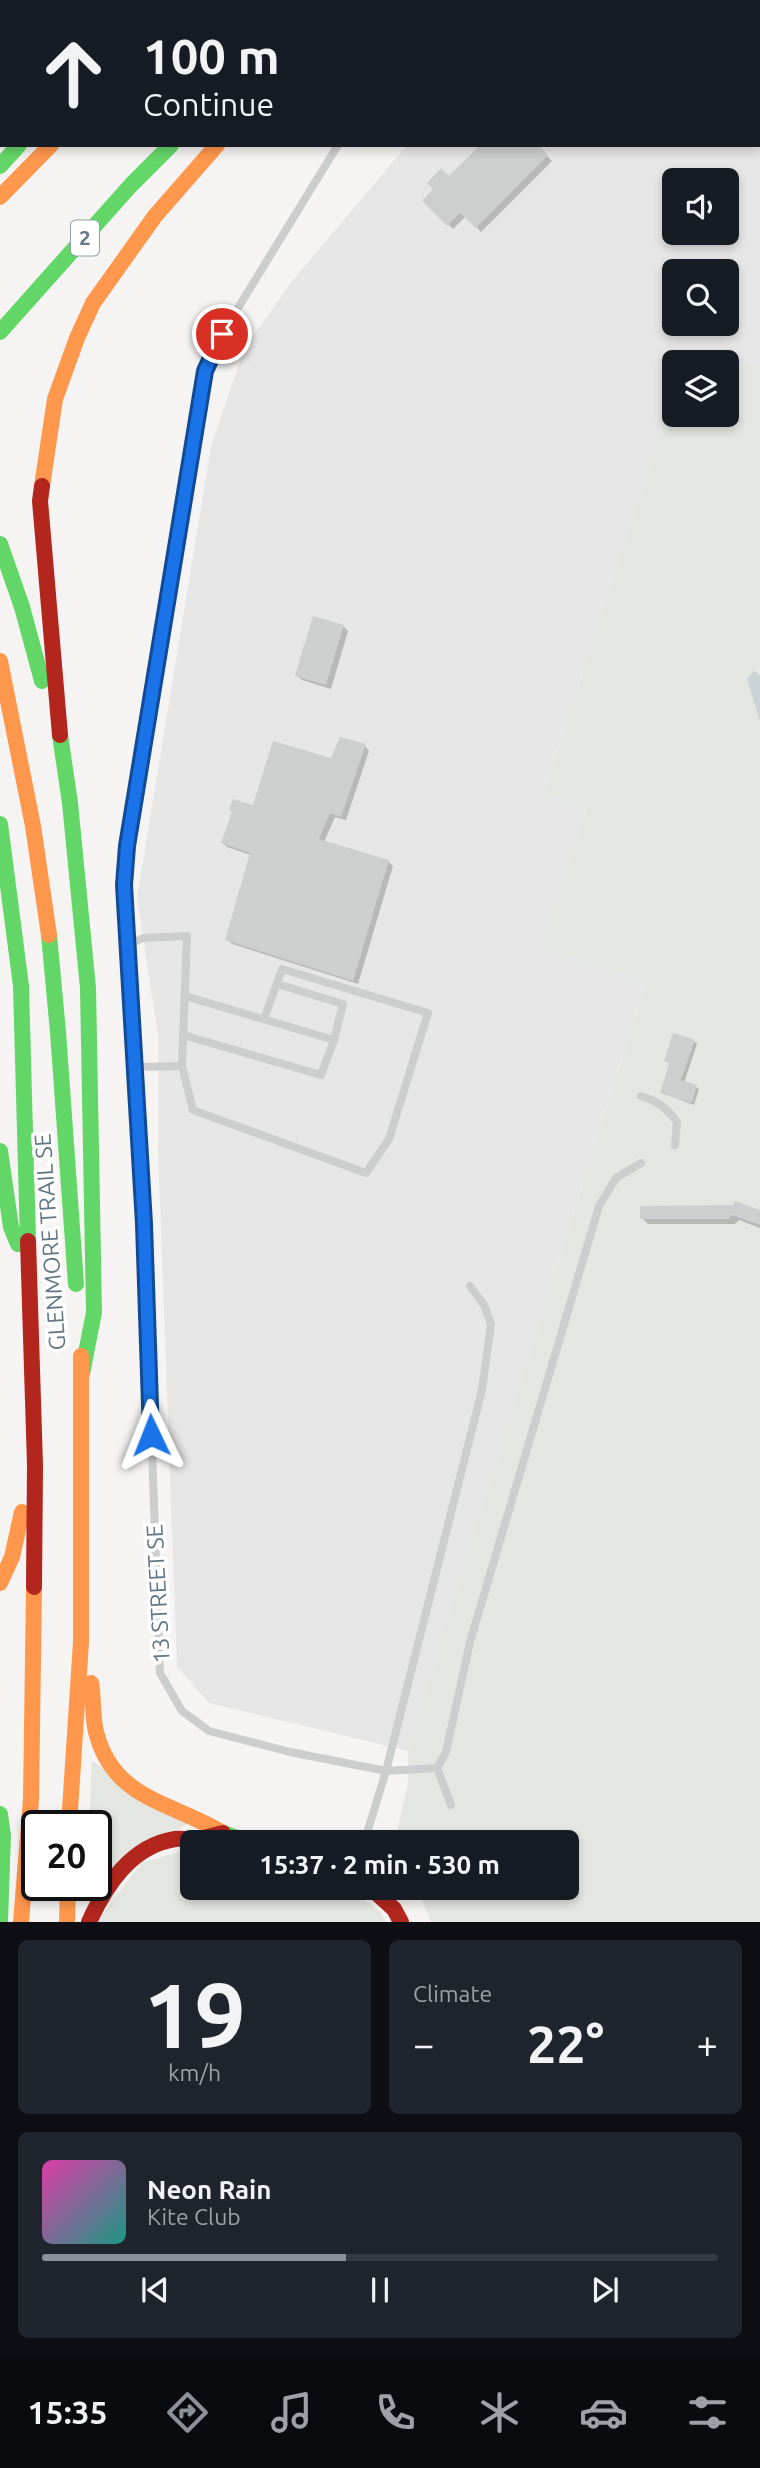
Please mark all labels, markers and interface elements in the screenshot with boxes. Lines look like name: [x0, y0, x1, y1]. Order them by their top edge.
icon: ahead: [28, 28, 119, 119]
text: 100 m: [143, 28, 280, 83]
text: Continue: [143, 86, 274, 122]
map controls: [662, 168, 739, 427]
button: sound: [662, 168, 739, 245]
road number: 2: [71, 220, 99, 256]
button: search: [662, 259, 739, 336]
pin: [192, 304, 252, 364]
icon: arrive: [203, 315, 241, 353]
button: layers: [662, 350, 739, 427]
street label: GLENMORE TRAIL SE: [29, 1133, 70, 1351]
position arrow: [114, 1398, 188, 1472]
street label: 13 STREET SE: [141, 1524, 174, 1664]
speed limit sign: 20: [21, 1810, 112, 1901]
text: 15:37 · 2 min · 530 m: [259, 1850, 500, 1879]
text: 19: [143, 1963, 246, 2065]
text: Climate: [413, 1981, 492, 2006]
text: 22°: [527, 2015, 604, 2073]
text: −: [413, 2023, 434, 2065]
text: +: [697, 2023, 718, 2065]
text: km/h: [168, 2060, 221, 2085]
text: Neon Rain: [147, 2175, 272, 2204]
text: Kite Club: [147, 2204, 241, 2229]
icon: previous: [136, 2271, 174, 2309]
icon: pause: [361, 2271, 399, 2309]
icon: next: [586, 2271, 624, 2309]
icon: directions: [163, 2388, 212, 2437]
icon: music: [267, 2388, 316, 2437]
icon: phone: [371, 2388, 420, 2437]
icon: climate: [475, 2388, 524, 2437]
icon: car: [579, 2388, 628, 2437]
icon: filters: [683, 2388, 732, 2437]
text: 15:35: [28, 2394, 108, 2430]

